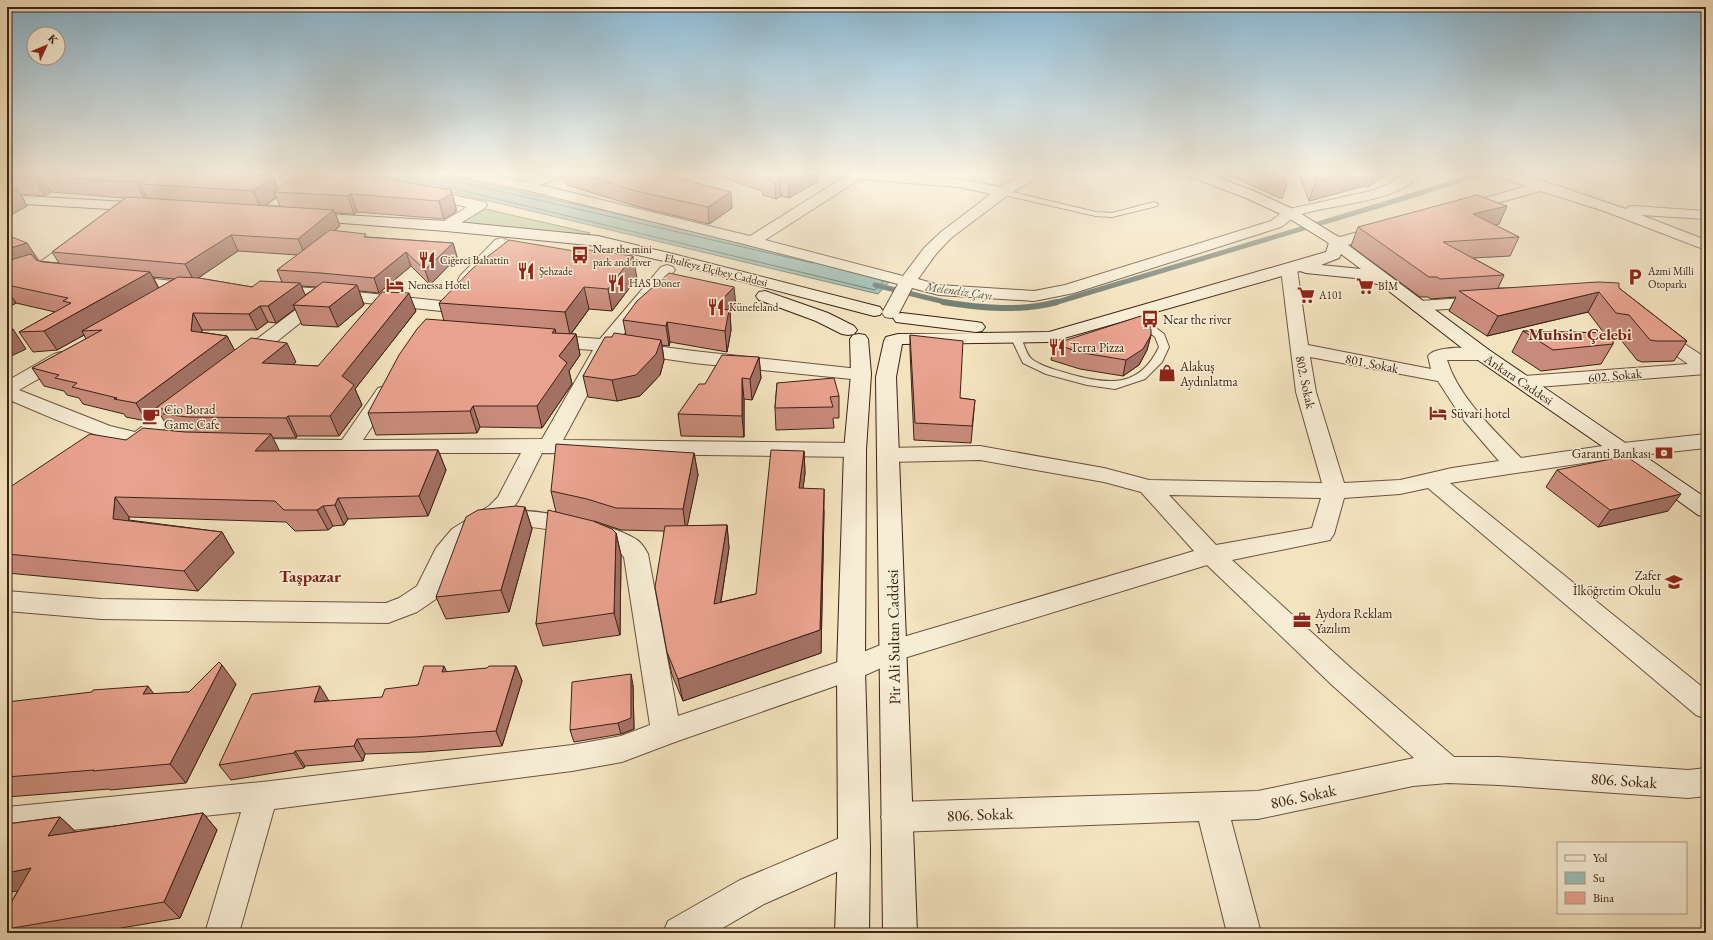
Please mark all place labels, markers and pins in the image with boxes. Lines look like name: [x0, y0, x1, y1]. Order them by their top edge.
place label: Near the mini park and river: [593, 242, 652, 269]
bus stop icon: Near the mini park and river: [570, 245, 590, 265]
restaurant icon: Ciğerci Bahattin: [417, 250, 437, 270]
place label: Ciğerci Bahattin: [440, 253, 509, 267]
restaurant icon: Şehzade: [516, 261, 536, 281]
place label: Şehzade: [539, 264, 573, 278]
place label: Azmi Milli Otoparkı: [1647, 264, 1694, 291]
parking icon: Azmi Milli Otoparkı: [1625, 267, 1645, 287]
restaurant icon: HAS Döner: [606, 273, 626, 293]
hotel icon: Nenessa Hotel: [385, 275, 405, 295]
place label: HAS Döner: [629, 276, 681, 290]
supermarket icon: BİM: [1355, 276, 1375, 296]
place label: Nenessa Hotel: [408, 278, 470, 292]
place label: BİM: [1378, 279, 1398, 293]
supermarket icon: A101: [1296, 285, 1316, 305]
place label: A101: [1318, 288, 1342, 302]
restaurant icon: Künefeland: [706, 297, 726, 317]
place label: Künefeland: [729, 300, 779, 314]
bus stop icon: Near the river: [1140, 309, 1160, 329]
place label: Near the river: [1163, 311, 1232, 328]
restaurant icon: Terra Pizza: [1047, 337, 1067, 357]
place label: Terra Pizza: [1070, 339, 1125, 356]
place label: Alakuş Aydınlatma: [1179, 358, 1239, 390]
shop icon: Alakuş Aydınlatma: [1157, 363, 1177, 383]
place label: Cio Borad Game Cafe: [164, 401, 220, 433]
hotel icon: Süvari hotel: [1428, 403, 1448, 423]
place label: Süvari hotel: [1451, 405, 1510, 422]
cafe icon: Cio Borad Game Cafe: [141, 406, 161, 426]
bank icon: Garanti Bankası: [1654, 443, 1674, 463]
place label: Garanti Bankası: [1572, 445, 1651, 462]
place label: Zafer İlköğretim Okulu: [1573, 567, 1662, 599]
school or university icon: Zafer İlköğretim Okulu: [1664, 572, 1684, 592]
place label: Aydora Reklam Yazılım: [1314, 605, 1392, 637]
office icon: Aydora Reklam Yazılım: [1292, 610, 1312, 630]

